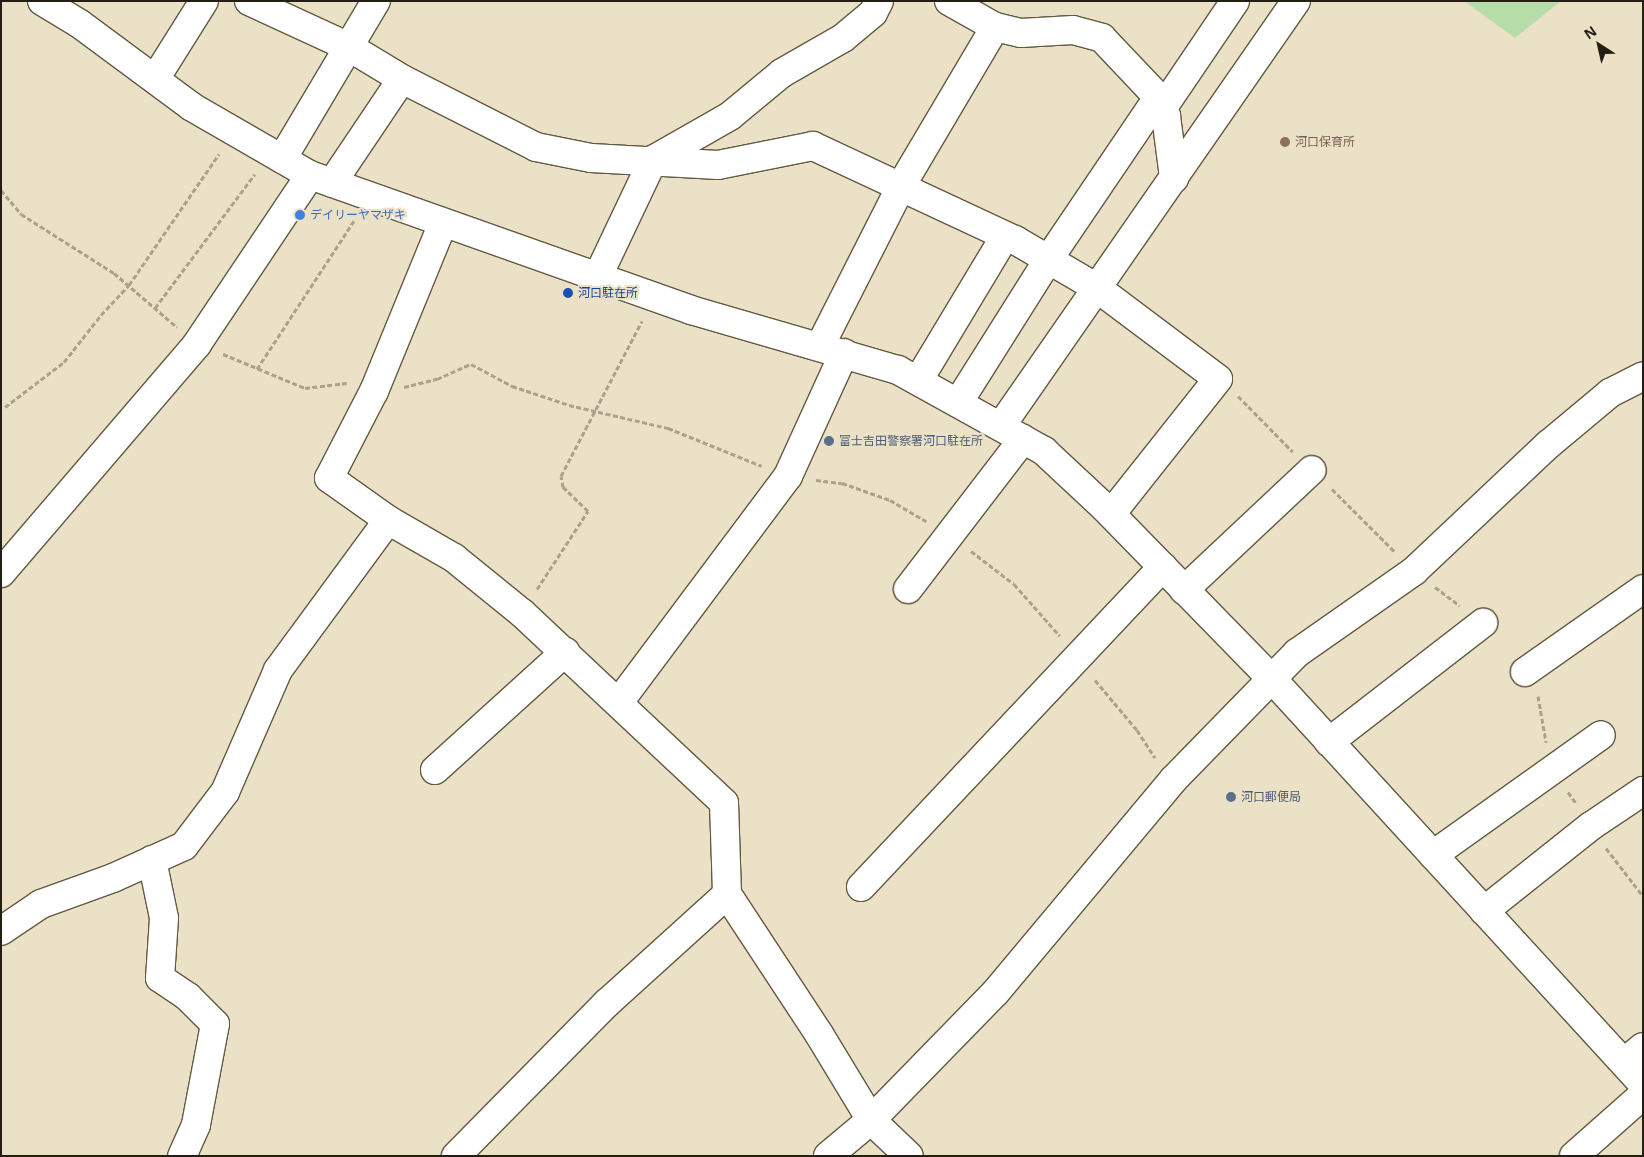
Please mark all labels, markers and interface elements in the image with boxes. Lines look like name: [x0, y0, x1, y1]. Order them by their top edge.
north arrow: [1574, 20, 1624, 70]
text: N: [1580, 21, 1600, 43]
place label: 河口保育所: [1295, 135, 1355, 149]
marker: 河口保育所: [1279, 136, 1291, 148]
place label: デイリーヤマザキ: [310, 208, 406, 222]
marker: デイリーヤマザキ: [294, 209, 306, 221]
place label: 河口駐在所: [578, 286, 638, 300]
marker: 河口駐在所: [562, 287, 574, 299]
place label: 富士吉田警察署河口駐在所: [839, 434, 983, 448]
marker: 富士吉田警察署河口駐在所: [823, 435, 835, 447]
place label: 河口郵便局: [1241, 790, 1301, 804]
marker: 河口郵便局: [1225, 791, 1237, 803]

